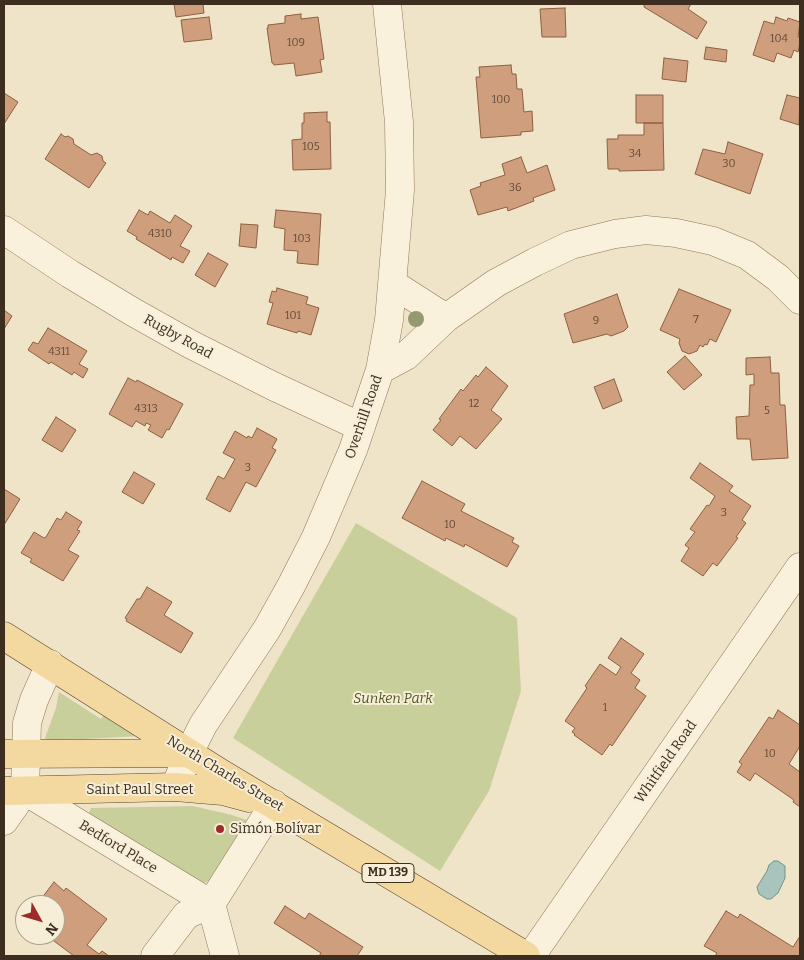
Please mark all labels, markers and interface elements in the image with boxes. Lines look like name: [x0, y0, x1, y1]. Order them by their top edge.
house number: 104: [770, 32, 788, 46]
house number: 109: [287, 36, 305, 50]
house number: 100: [492, 93, 510, 107]
house number: 105: [302, 140, 320, 154]
house number: 34: [629, 147, 641, 161]
house number: 30: [722, 157, 736, 171]
house number: 36: [509, 181, 521, 195]
house number: 4310: [148, 227, 172, 241]
house number: 103: [293, 232, 311, 246]
house number: 101: [285, 309, 301, 323]
street label: Rugby Road: [141, 311, 215, 363]
house number: 7: [693, 313, 699, 327]
house number: 9: [593, 314, 599, 328]
house number: 4311: [48, 345, 70, 359]
street label: Overhill Road: [342, 373, 386, 461]
house number: 12: [469, 397, 479, 411]
house number: 4313: [134, 402, 158, 416]
house number: 5: [764, 404, 770, 418]
house number: 3: [245, 461, 251, 475]
house number: 3: [721, 506, 727, 520]
house number: 10: [444, 518, 456, 532]
park label: Sunken Park: [353, 691, 433, 707]
house number: 1: [603, 701, 607, 715]
street label: Whitfield Road: [631, 717, 701, 807]
street label: North Charles Street: [164, 733, 286, 815]
house number: 10: [764, 747, 776, 761]
street label: Saint Paul Street: [86, 782, 194, 798]
street label: Bedford Place: [76, 817, 160, 877]
place label: Simón Bolívar: [230, 821, 321, 837]
marker: Simón Bolívar: [214, 823, 226, 835]
road number: MD 139: [362, 864, 414, 882]
north arrow: [15, 895, 65, 945]
text: N: [41, 920, 61, 939]

